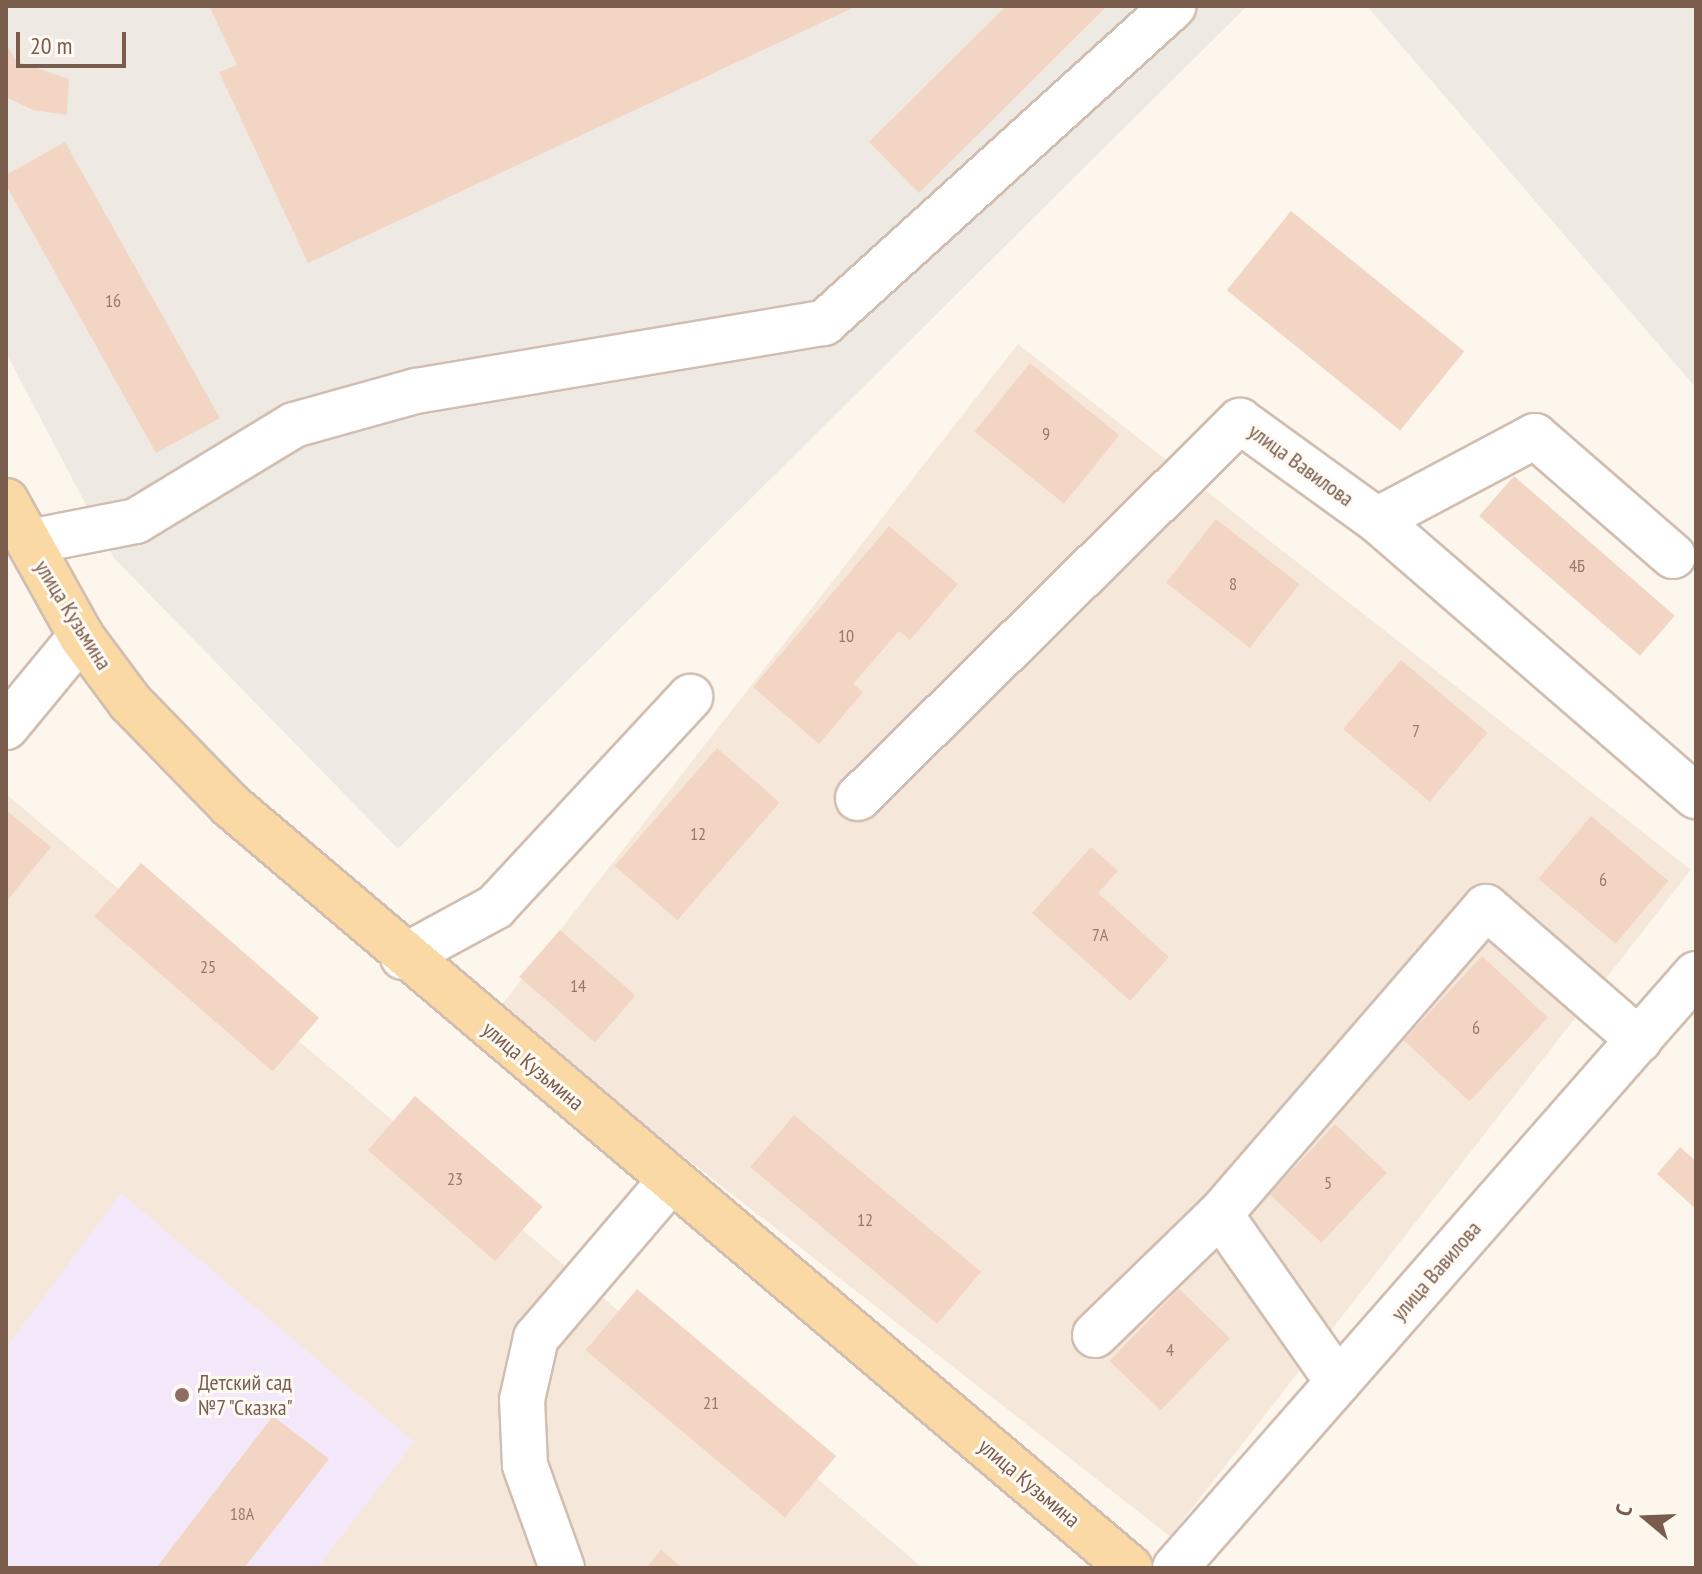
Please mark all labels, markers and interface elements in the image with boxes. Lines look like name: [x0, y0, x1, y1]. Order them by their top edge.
scale bar: [20, 16, 130, 66]
text: 20 m: [30, 30, 72, 61]
house number: 16: [105, 290, 121, 312]
street label: улица Вавилова: [1243, 418, 1359, 512]
house number: 9: [1042, 423, 1050, 445]
street label: улица Кузьмина: [29, 555, 117, 675]
house number: 4Б: [1569, 555, 1585, 577]
house number: 8: [1229, 573, 1237, 595]
house number: 10: [838, 625, 854, 647]
house number: 7: [1412, 720, 1420, 742]
house number: 12: [690, 823, 706, 845]
house number: 6: [1599, 869, 1607, 891]
house number: 7А: [1092, 924, 1108, 946]
house number: 25: [200, 956, 216, 978]
house number: 14: [570, 975, 586, 997]
street label: улица Кузьмина: [477, 1016, 589, 1116]
house number: 6: [1472, 1017, 1480, 1039]
house number: 23: [447, 1168, 463, 1190]
house number: 5: [1324, 1172, 1332, 1194]
house number: 12: [857, 1209, 873, 1231]
street label: улица Вавилова: [1385, 1216, 1487, 1326]
house number: 4: [1166, 1339, 1174, 1361]
place label: Детский сад №7 "Сказка": [198, 1369, 295, 1420]
marker: Детский сад №7 "Сказка": [173, 1386, 191, 1404]
house number: 21: [703, 1392, 719, 1414]
street label: улица Кузьмина: [973, 1433, 1085, 1533]
north arrow: [1606, 1478, 1686, 1558]
text: С: [1608, 1501, 1638, 1520]
house number: 18А: [230, 1503, 254, 1525]

